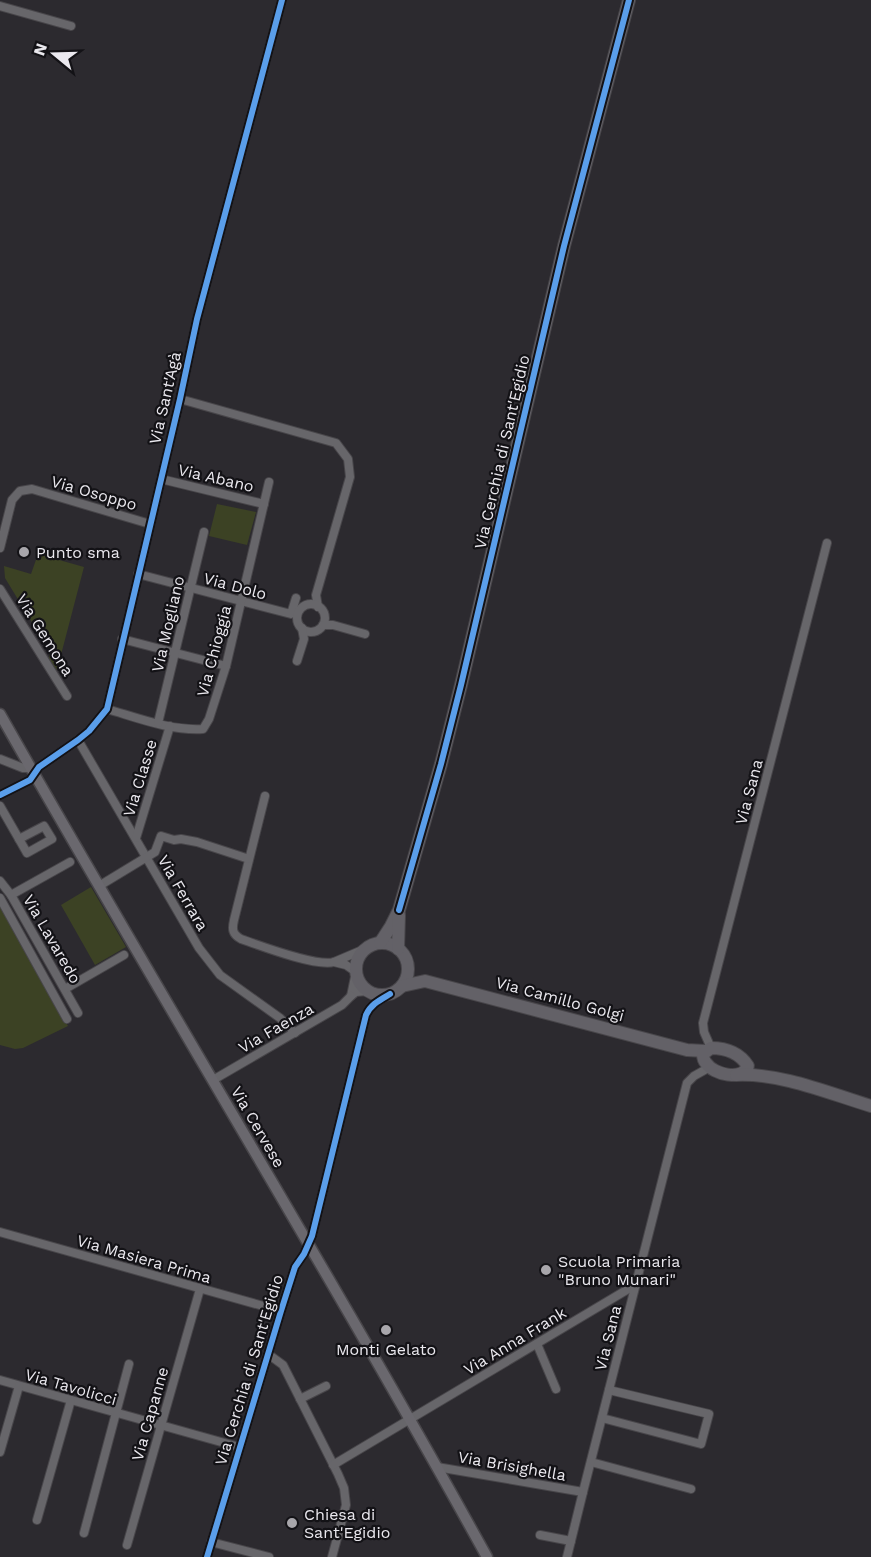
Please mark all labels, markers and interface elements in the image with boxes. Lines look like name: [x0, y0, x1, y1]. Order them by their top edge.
north arrow: [24, 24, 84, 84]
text: N: [29, 41, 51, 58]
street label: Via Sant'Agà: [145, 350, 185, 446]
street label: Via Cerchia di Sant'Egidio: [470, 353, 534, 551]
street label: Via Abano: [176, 460, 256, 496]
street label: Via Osoppo: [49, 472, 139, 514]
place label: Punto sma: [36, 543, 120, 562]
marker: Punto sma: [17, 545, 31, 559]
street label: Via Dolo: [201, 568, 269, 604]
street label: Via Mogliano: [148, 574, 188, 674]
street label: Via Gemona: [12, 590, 78, 680]
street label: Via Chioggia: [193, 603, 235, 699]
street label: Via Classe: [119, 737, 161, 819]
street label: Via Sana: [731, 757, 767, 827]
street label: Via Ferrara: [154, 852, 212, 934]
street label: Via Lavaredo: [19, 891, 85, 987]
street label: Via Camillo Golgi: [494, 973, 626, 1025]
street label: Via Faenza: [235, 999, 317, 1057]
street label: Via Cervese: [227, 1083, 289, 1171]
street label: Via Masiera Prima: [75, 1231, 213, 1287]
place label: Scuola Primaria "Bruno Munari": [558, 1252, 680, 1289]
marker: Scuola Primaria "Bruno Munari": [539, 1263, 553, 1277]
street label: Via Cerchia di Sant'Egidio: [211, 1272, 287, 1468]
street label: Via Anna Frank: [460, 1303, 570, 1379]
street label: Via Sana: [591, 1303, 625, 1373]
marker: Monti Gelato: [379, 1323, 393, 1337]
place label: Monti Gelato: [336, 1340, 436, 1359]
street label: Via Tavolicci: [23, 1365, 119, 1409]
street label: Via Capanne: [128, 1365, 172, 1463]
street label: Via Brisighella: [457, 1447, 567, 1485]
place label: Chiesa di Sant'Egidio: [304, 1505, 390, 1542]
marker: Chiesa di Sant'Egidio: [285, 1516, 299, 1530]

